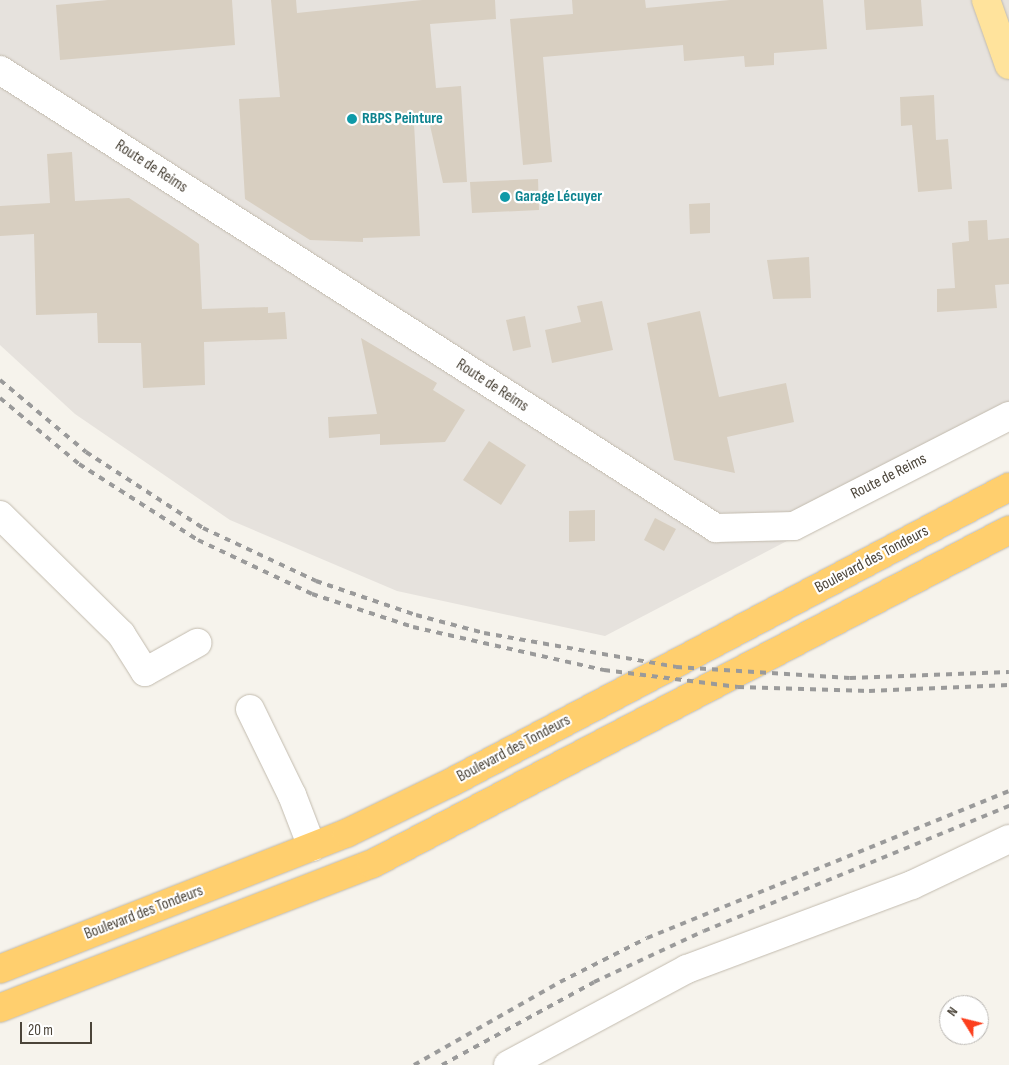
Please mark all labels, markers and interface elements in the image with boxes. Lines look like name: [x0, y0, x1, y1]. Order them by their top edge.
place label: RBPS Peinture: [362, 109, 443, 129]
marker: RBPS Peinture: [346, 113, 358, 125]
street label: Route de Reims: [111, 136, 191, 198]
place label: Garage Lécuyer: [515, 187, 602, 207]
marker: Garage Lécuyer: [499, 191, 511, 203]
street label: Route de Reims: [452, 355, 532, 417]
street label: Route de Reims: [848, 450, 930, 504]
street label: Boulevard des Tondeurs: [812, 522, 932, 598]
street label: Boulevard des Tondeurs: [454, 711, 574, 787]
street label: Boulevard des Tondeurs: [82, 882, 206, 944]
north arrow: [939, 995, 989, 1045]
text: N: [943, 1003, 961, 1020]
scale bar: [22, 1012, 95, 1044]
text: 20 m: [28, 1021, 53, 1040]

